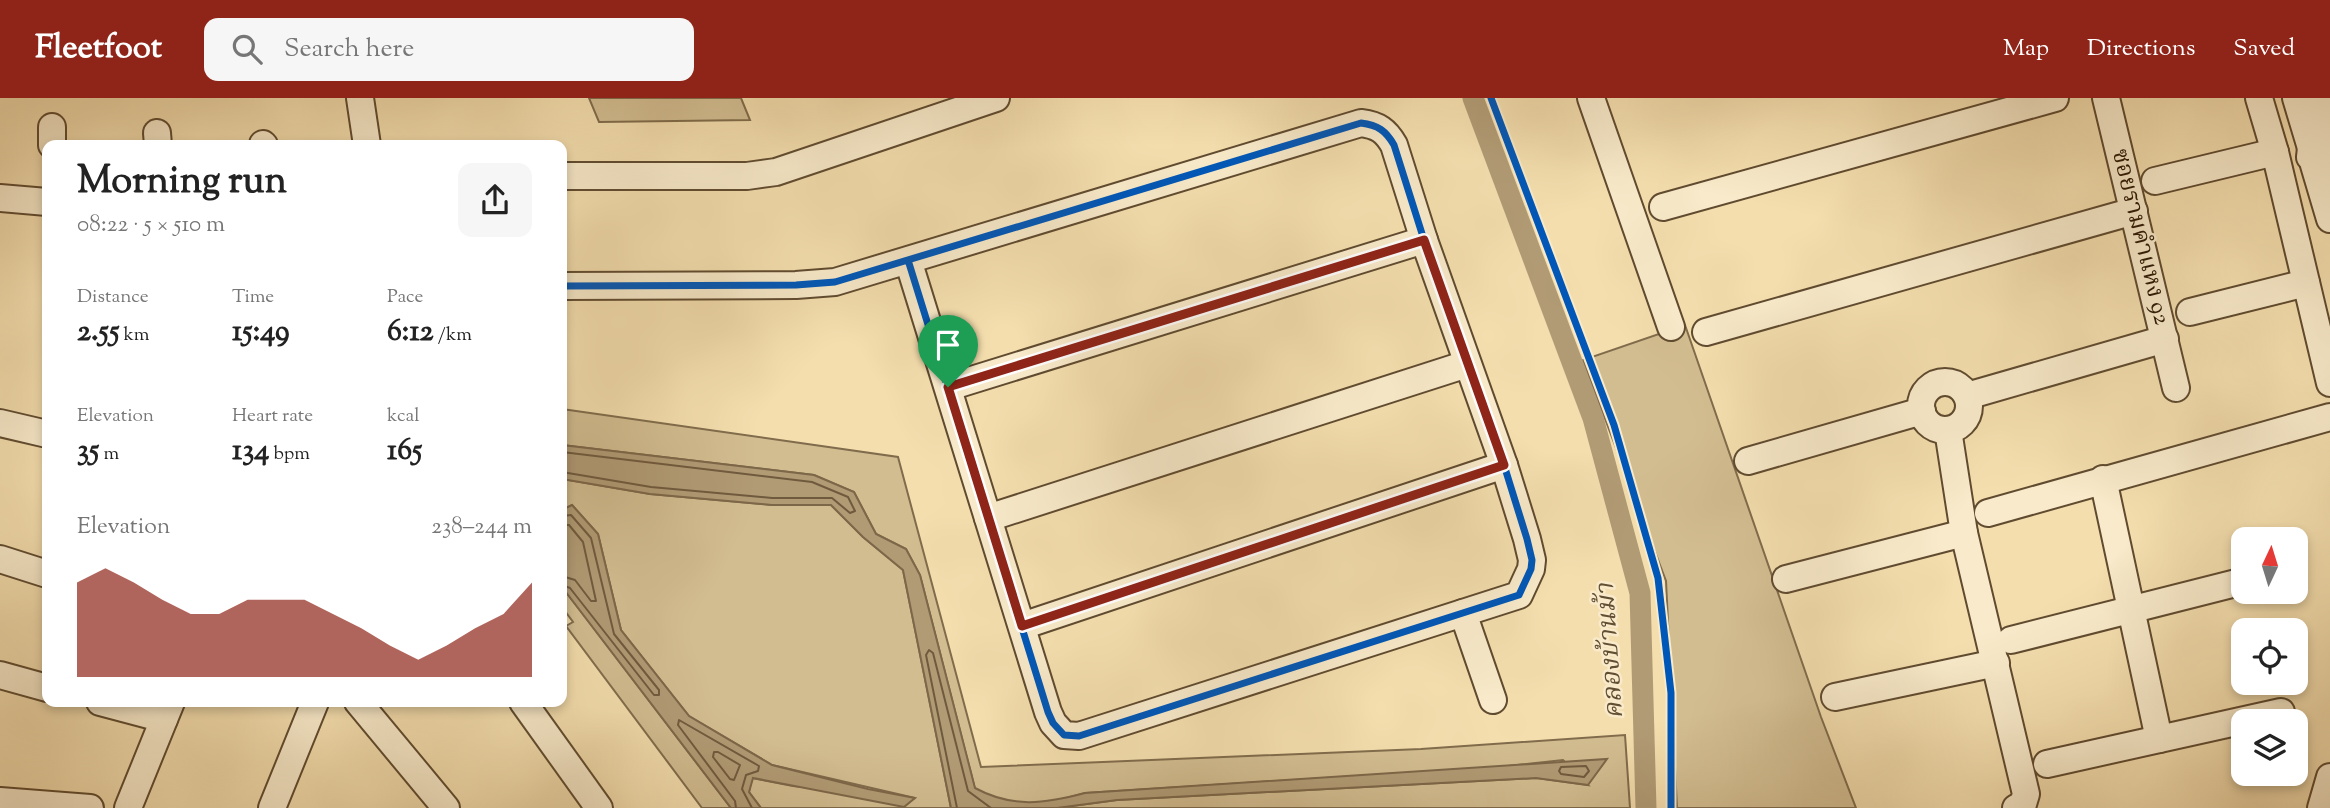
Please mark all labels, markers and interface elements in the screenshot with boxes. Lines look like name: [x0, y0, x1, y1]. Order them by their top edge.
search box: [204, 18, 694, 81]
text: Fleetfoot: [35, 25, 162, 73]
icon: search: [228, 30, 266, 68]
text: Search here: [284, 31, 414, 68]
text: Map: [2003, 32, 2049, 66]
text: Directions: [2087, 32, 2195, 66]
text: Saved: [2233, 32, 2295, 66]
street label: ซอยรามคําแหง 92: [2102, 146, 2178, 328]
text: Morning run: [77, 156, 287, 210]
button: share: [458, 163, 532, 237]
text: 08:22 · 5 × 510 m: [77, 209, 225, 242]
text: Distance: [77, 284, 149, 311]
text: Time: [232, 284, 274, 311]
text: Pace: [387, 284, 423, 311]
text: 2.55: [77, 311, 119, 354]
text: 15:49: [232, 311, 290, 354]
text: 6:12: [387, 311, 434, 354]
pin: [918, 315, 978, 387]
text: km: [119, 322, 150, 349]
text: /km: [434, 322, 472, 349]
icon: arrive: [929, 326, 967, 364]
text: Elevation: [77, 403, 154, 430]
text: Heart rate: [232, 403, 313, 430]
text: kcal: [387, 403, 420, 430]
text: 35: [77, 430, 99, 473]
text: 134: [232, 430, 269, 473]
text: 165: [387, 430, 422, 473]
text: m: [99, 441, 119, 468]
text: bpm: [269, 441, 310, 468]
text: Elevation: [77, 511, 170, 544]
text: 238–244 m: [431, 511, 532, 544]
north arrow: [2231, 527, 2308, 604]
map controls: [2231, 527, 2308, 786]
water label: คลองบ้านม้า: [1588, 581, 1634, 720]
button: locate: [2231, 618, 2308, 695]
button: layers: [2231, 709, 2308, 786]

